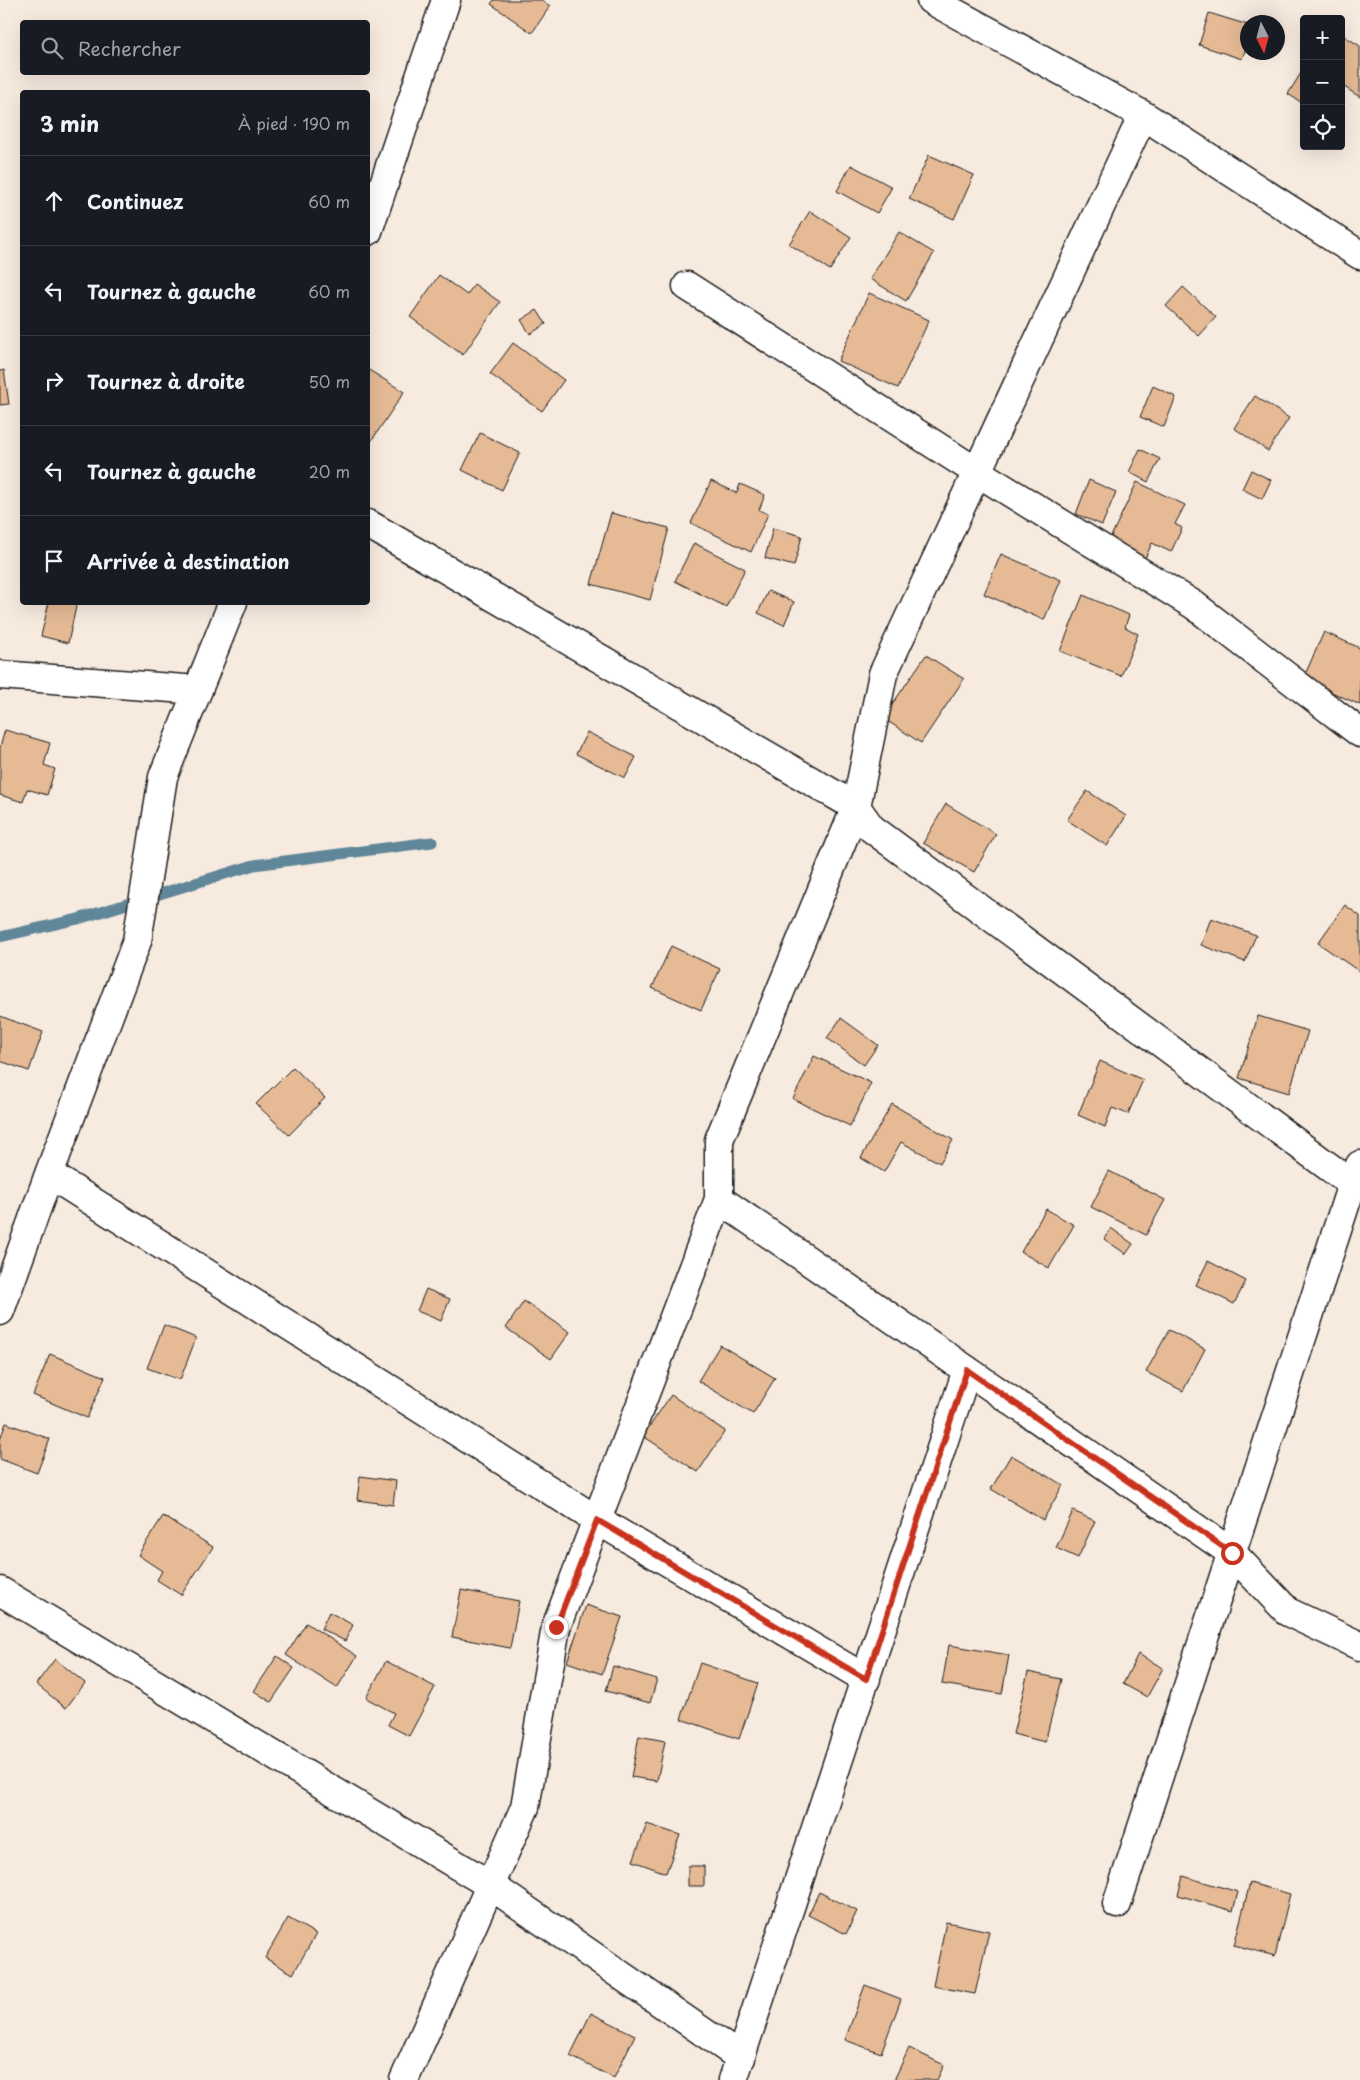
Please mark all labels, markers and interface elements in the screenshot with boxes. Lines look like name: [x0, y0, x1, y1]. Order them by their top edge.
north arrow: [1240, 15, 1285, 60]
map controls: [1300, 15, 1345, 150]
button: +: [1300, 15, 1345, 60]
search box: [20, 20, 370, 75]
icon: search: [38, 34, 66, 62]
text: Rechercher: [78, 34, 181, 62]
button: −: [1300, 60, 1345, 105]
button: locate: [1300, 105, 1345, 150]
text: 3 min: [40, 107, 99, 139]
text: À pied · 190 m: [238, 111, 350, 135]
icon: ahead: [40, 187, 68, 215]
text: Continuez: [87, 187, 184, 215]
text: 60 m: [308, 189, 350, 213]
icon: left: [40, 277, 68, 305]
text: Tournez à gauche: [87, 277, 256, 305]
text: 60 m: [308, 279, 350, 303]
icon: right: [40, 367, 68, 395]
text: Tournez à droite: [87, 367, 245, 395]
text: 50 m: [309, 369, 350, 393]
icon: left: [40, 457, 68, 485]
text: Tournez à gauche: [87, 457, 256, 485]
text: 20 m: [309, 459, 350, 483]
icon: arrive: [40, 547, 68, 575]
text: Arrivée à destination: [87, 547, 290, 575]
route start: [1221, 1542, 1244, 1565]
route end: [545, 1616, 568, 1639]

